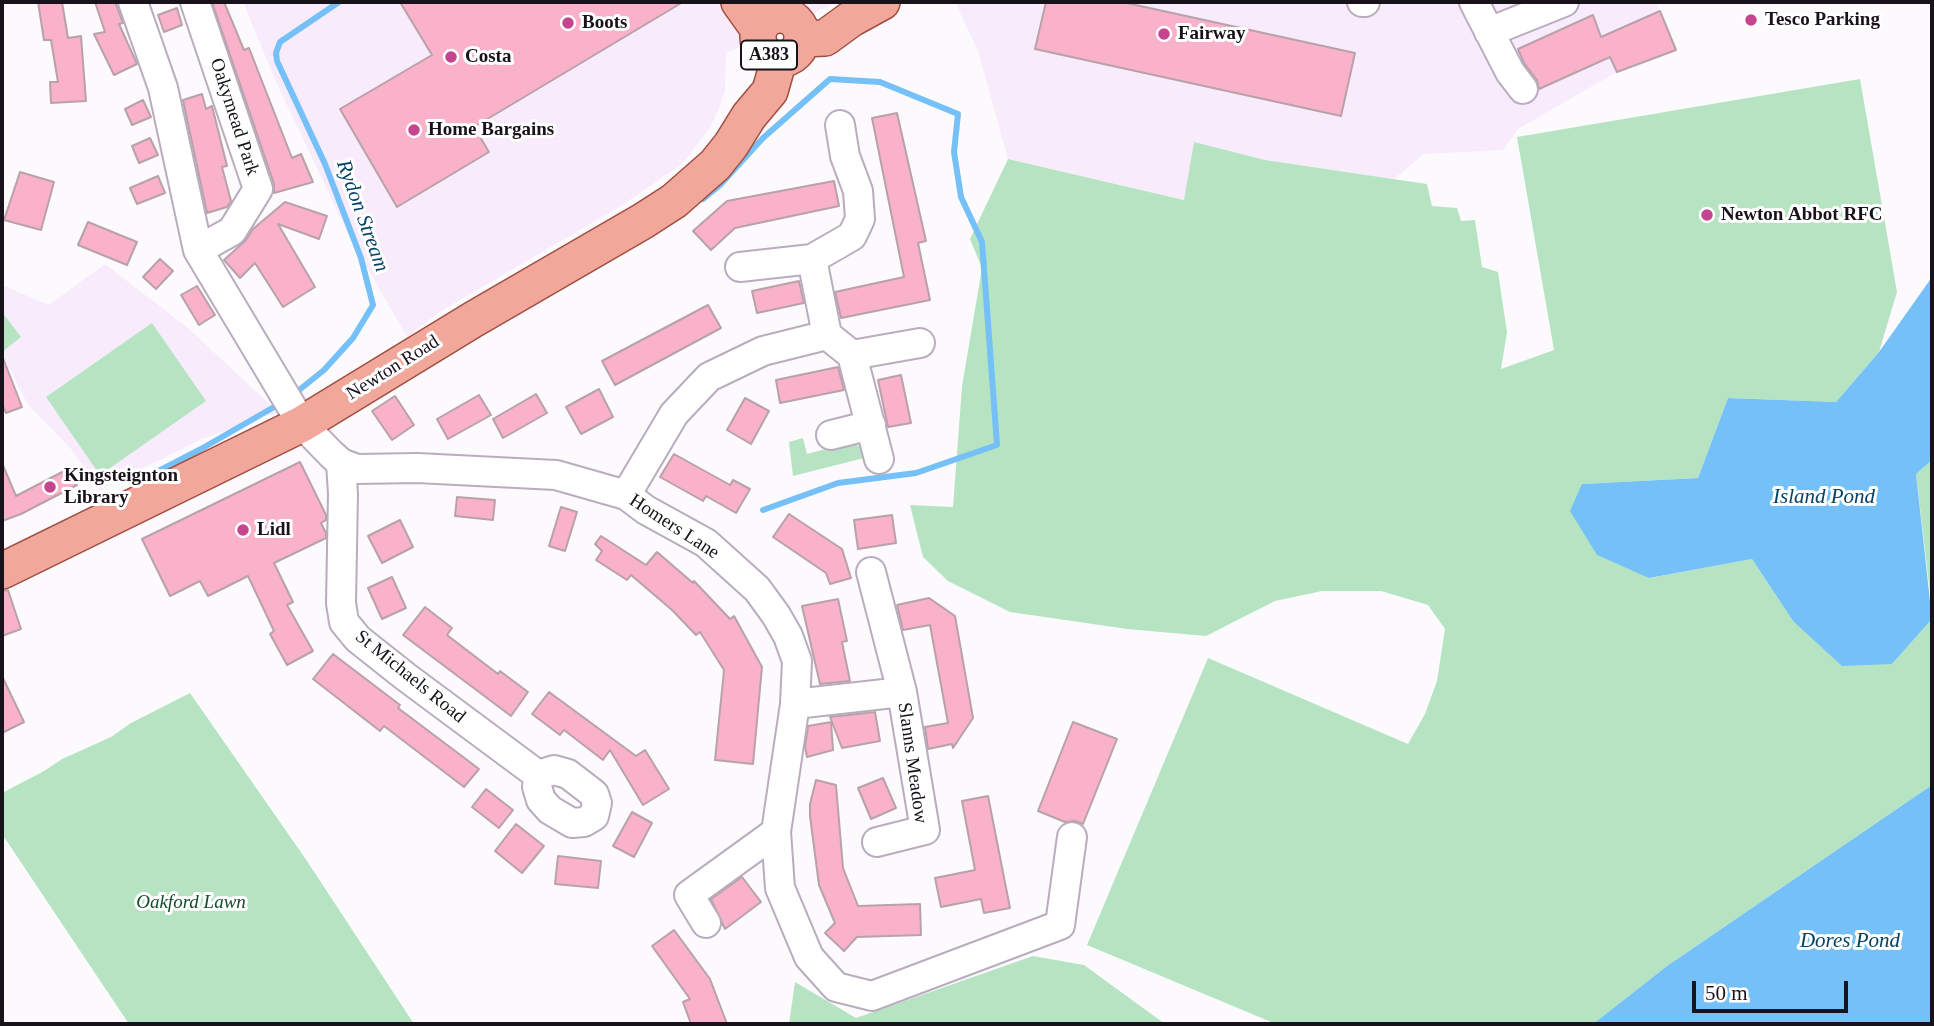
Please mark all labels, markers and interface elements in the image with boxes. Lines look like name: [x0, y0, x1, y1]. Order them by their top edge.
place label: Tesco Parking: [1765, 9, 1880, 31]
place label: Boots: [582, 12, 627, 34]
marker: Tesco Parking: [1743, 12, 1759, 28]
marker: Boots: [560, 15, 576, 31]
place label: Fairway: [1178, 23, 1246, 45]
marker: Fairway: [1156, 26, 1172, 42]
road number: A383: [741, 40, 797, 70]
place label: Costa: [465, 46, 511, 68]
marker: Costa: [443, 49, 459, 65]
street label: Oakymead Park: [204, 56, 264, 178]
place label: Home Bargains: [428, 119, 554, 141]
marker: Home Bargains: [406, 122, 422, 138]
water label: Rydon Stream: [330, 157, 394, 275]
place label: Newton Abbot RFC: [1721, 204, 1882, 226]
marker: Newton Abbot RFC: [1699, 207, 1715, 223]
street label: Newton Road: [342, 331, 444, 405]
place label: Kingsteignton Library: [64, 465, 178, 509]
marker: Kingsteignton Library: [42, 479, 58, 495]
water label: Island Pond: [1773, 484, 1875, 510]
street label: Homers Lane: [625, 489, 723, 565]
place label: Lidl: [257, 519, 291, 541]
marker: Lidl: [235, 522, 251, 538]
street label: St Michaels Road: [350, 626, 470, 728]
street label: Slanns Meadow: [892, 701, 932, 825]
park label: Oakford Lawn: [136, 892, 246, 914]
water label: Dores Pond: [1800, 928, 1900, 954]
scale bar: [1696, 967, 1852, 1011]
text: 50 m: [1705, 981, 1748, 1005]

